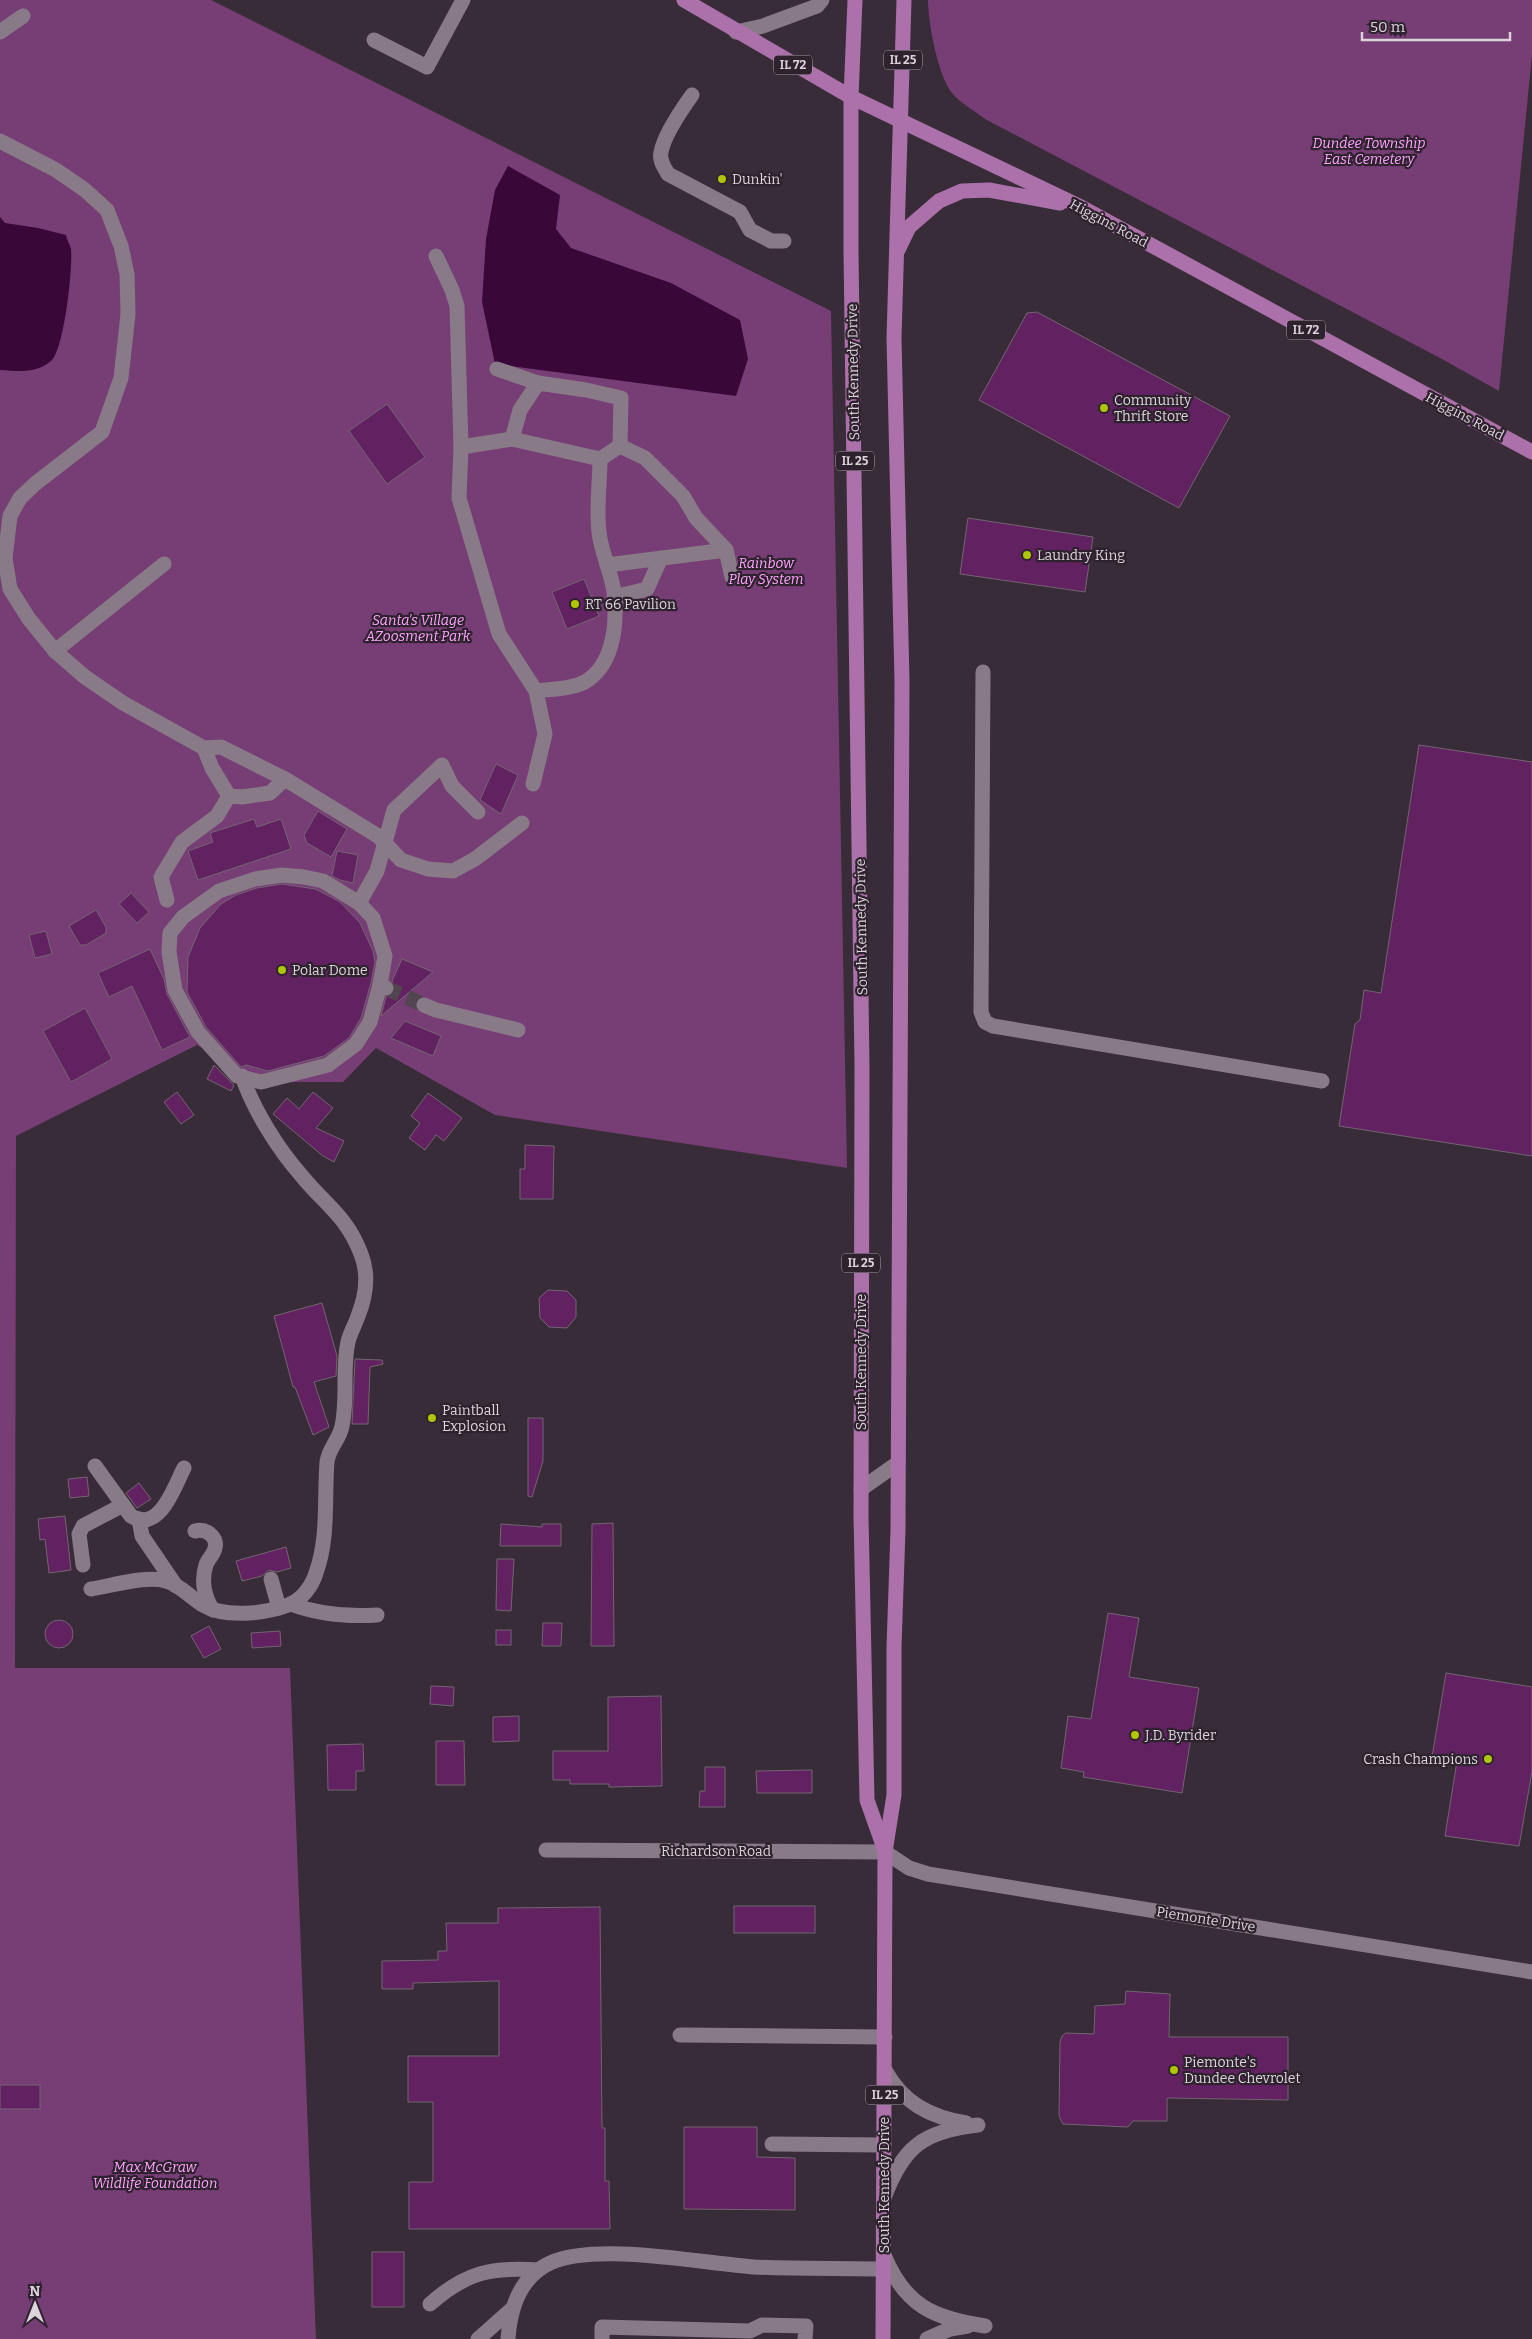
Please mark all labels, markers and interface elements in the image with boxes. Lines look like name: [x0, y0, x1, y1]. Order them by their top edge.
scale bar: [1362, 10, 1510, 42]
text: 50 m: [1370, 18, 1406, 36]
road number: IL 25: [884, 50, 922, 70]
road number: IL 72: [774, 56, 812, 74]
park label: Dundee Township East Cemetery: [1313, 135, 1425, 168]
place label: Dunkin': [732, 171, 783, 188]
marker: Dunkin': [716, 173, 728, 185]
street label: Higgins Road: [1067, 196, 1151, 251]
street label: South Kennedy Drive: [844, 304, 863, 440]
road number: IL 72: [1287, 320, 1325, 340]
street label: Higgins Road: [1423, 389, 1507, 444]
place label: Community Thrift Store: [1114, 392, 1192, 425]
marker: Community Thrift Store: [1098, 402, 1110, 414]
road number: IL 25: [836, 452, 874, 471]
place label: Laundry King: [1037, 547, 1125, 564]
marker: Laundry King: [1021, 549, 1033, 561]
park label: Rainbow Play System: [729, 555, 803, 588]
place label: RT 66 Pavilion: [585, 596, 676, 613]
marker: RT 66 Pavilion: [569, 598, 581, 610]
park label: Santa's Village AZoosment Park: [365, 612, 471, 645]
street label: South Kennedy Drive: [852, 859, 871, 995]
place label: Polar Dome: [292, 962, 368, 979]
marker: Polar Dome: [276, 964, 288, 976]
road number: IL 25: [842, 1254, 880, 1272]
street label: South Kennedy Drive: [853, 1294, 870, 1430]
place label: Paintball Explosion: [442, 1402, 506, 1435]
marker: Paintball Explosion: [426, 1412, 438, 1424]
place label: J.D. Byrider: [1144, 1727, 1216, 1744]
marker: J.D. Byrider: [1129, 1729, 1141, 1741]
place label: Crash Champions: [1363, 1751, 1478, 1768]
marker: Crash Champions: [1482, 1753, 1494, 1765]
street label: Richardson Road: [661, 1843, 771, 1860]
street label: Piemonte Drive: [1155, 1903, 1257, 1936]
place label: Piemonte's Dundee Chevrolet: [1184, 2054, 1301, 2087]
marker: Piemonte's Dundee Chevrolet: [1168, 2064, 1180, 2076]
road number: IL 25: [866, 2086, 904, 2104]
street label: South Kennedy Drive: [876, 2117, 893, 2253]
park label: Max McGraw Wildlife Foundation: [93, 2159, 217, 2192]
north arrow: [10, 2279, 60, 2329]
text: N: [30, 2283, 41, 2300]

